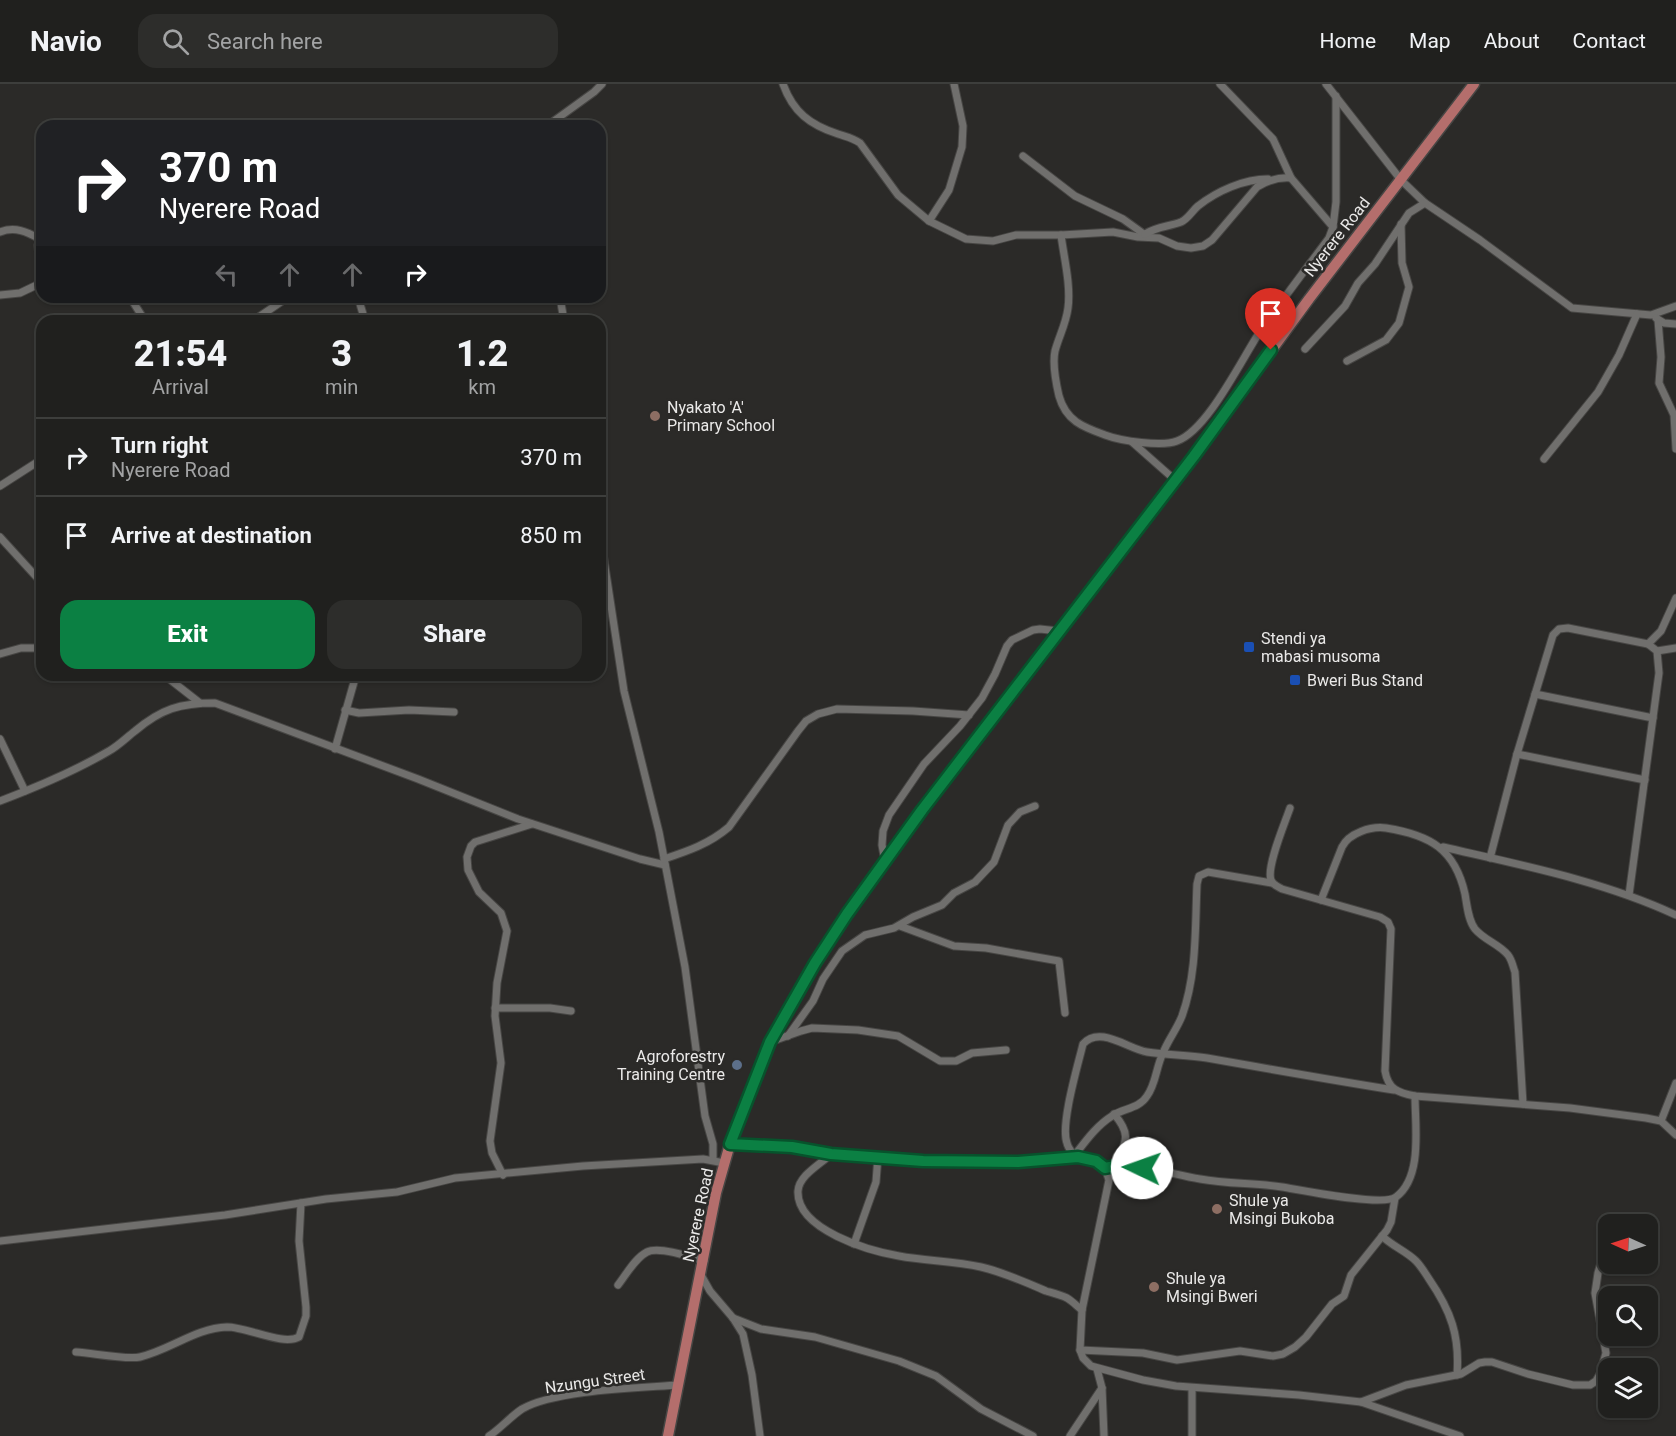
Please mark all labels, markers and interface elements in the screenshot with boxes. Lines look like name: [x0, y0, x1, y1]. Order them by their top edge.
search box: [138, 14, 558, 68]
text: Navio: [30, 25, 102, 58]
icon: search: [159, 25, 192, 58]
text: Search here: [207, 29, 323, 54]
text: Home: [1320, 29, 1376, 53]
text: Map: [1409, 29, 1451, 53]
text: About: [1484, 29, 1540, 53]
text: Contact: [1573, 29, 1646, 53]
text: 370 m: [159, 143, 278, 192]
icon: right: [60, 144, 138, 222]
text: Nyerere Road: [159, 193, 320, 225]
street label: Nyerere Road: [1300, 193, 1374, 281]
icon: left: [210, 258, 243, 291]
icon: ahead: [273, 258, 306, 291]
icon: ahead: [336, 258, 369, 291]
icon: right: [399, 258, 432, 291]
pin: [1245, 288, 1296, 350]
icon: arrive: [1254, 297, 1287, 330]
text: 21:54: [134, 333, 227, 375]
text: 3: [331, 333, 352, 375]
text: 1.2: [456, 333, 508, 375]
text: Arrival: [152, 375, 209, 399]
text: min: [325, 375, 358, 399]
text: km: [468, 375, 496, 399]
place label: Nyakato 'A' Primary School: [667, 398, 775, 435]
marker: Nyakato 'A' Primary School: [648, 409, 662, 423]
text: Turn right: [111, 433, 208, 458]
icon: right: [60, 441, 93, 474]
text: 370 m: [520, 445, 582, 470]
text: Nyerere Road: [111, 458, 230, 482]
icon: arrive: [60, 519, 93, 552]
text: Arrive at destination: [111, 523, 312, 548]
text: 850 m: [520, 523, 582, 548]
button: Exit: [60, 600, 315, 669]
button: Share: [327, 600, 582, 669]
place label: Stendi ya mabasi musoma: [1261, 629, 1381, 666]
marker: Stendi ya mabasi musoma: [1242, 640, 1256, 654]
place label: Bweri Bus Stand: [1307, 671, 1423, 690]
marker: Bweri Bus Stand: [1288, 673, 1302, 687]
place label: Agroforestry Training Centre: [617, 1047, 725, 1084]
marker: Agroforestry Training Centre: [730, 1058, 744, 1072]
position arrow: [1110, 1136, 1174, 1200]
street label: Nyerere Road: [679, 1166, 717, 1264]
place label: Shule ya Msingi Bukoba: [1229, 1191, 1335, 1228]
marker: Shule ya Msingi Bukoba: [1210, 1202, 1224, 1216]
north arrow: [1598, 1214, 1658, 1274]
map controls: [1598, 1214, 1658, 1418]
place label: Shule ya Msingi Bweri: [1166, 1269, 1258, 1306]
marker: Shule ya Msingi Bweri: [1147, 1280, 1161, 1294]
button: search: [1598, 1286, 1658, 1346]
button: layers: [1598, 1358, 1658, 1418]
street label: Nzungu Street: [544, 1365, 646, 1397]

